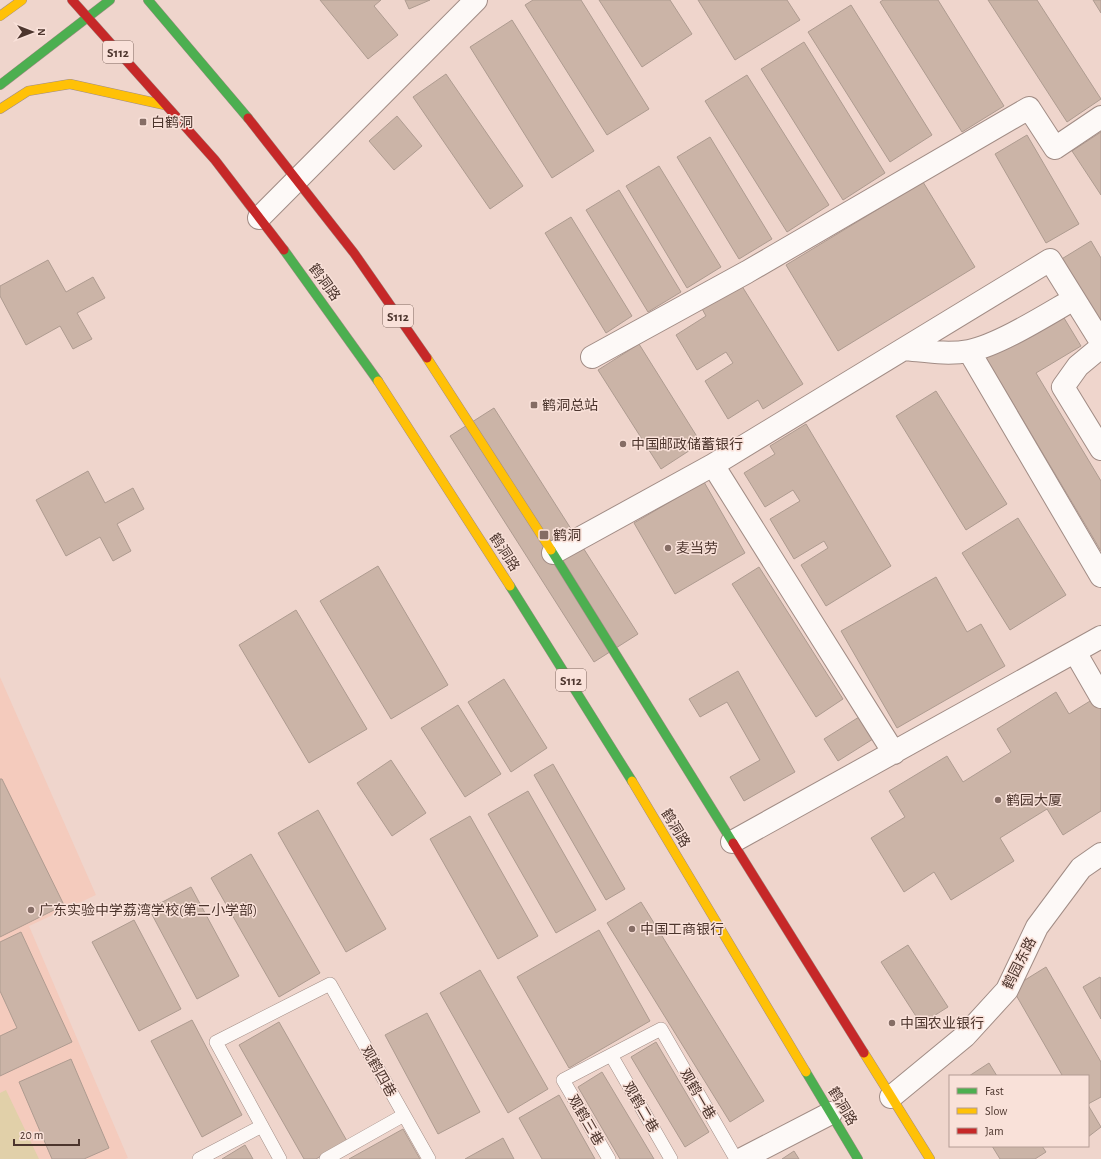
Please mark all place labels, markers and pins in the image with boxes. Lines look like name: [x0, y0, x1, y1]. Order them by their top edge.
place label: 白鹤洞: [151, 115, 193, 130]
marker: 白鹤洞: [138, 117, 148, 127]
place label: 鹤洞总站: [542, 398, 598, 413]
marker: 鹤洞总站: [529, 400, 539, 410]
place label: 中国邮政储蓄银行: [631, 437, 743, 452]
marker: 中国邮政储蓄银行: [618, 439, 628, 449]
place label: 鹤洞: [553, 528, 581, 543]
marker: 鹤洞: [538, 529, 550, 541]
place label: 麦当劳: [676, 541, 718, 556]
marker: 麦当劳: [663, 543, 673, 553]
place label: 鹤园大厦: [1006, 793, 1062, 808]
marker: 鹤园大厦: [993, 795, 1003, 805]
place label: 广东实验中学荔湾学校(第二小学部): [39, 902, 257, 918]
marker: 广东实验中学荔湾学校(第二小学部): [26, 905, 36, 915]
place label: 中国工商银行: [640, 922, 724, 937]
marker: 中国工商银行: [627, 924, 637, 934]
place label: 中国农业银行: [900, 1016, 984, 1031]
marker: 中国农业银行: [887, 1018, 897, 1028]

